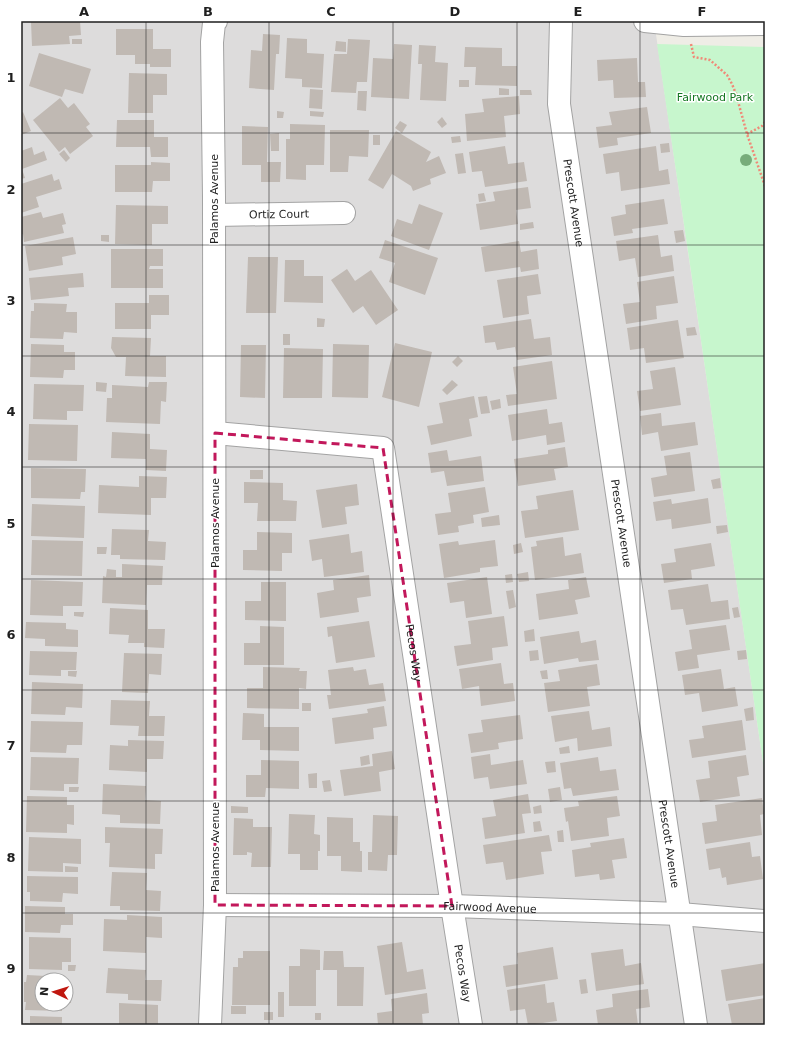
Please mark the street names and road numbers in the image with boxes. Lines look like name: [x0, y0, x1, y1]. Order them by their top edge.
street label: Palamos Avenue: [208, 154, 221, 244]
street label: Prescott Avenue: [560, 158, 586, 248]
street label: Ortiz Court: [249, 208, 310, 221]
street label: Palamos Avenue: [209, 478, 222, 568]
street label: Prescott Avenue: [608, 478, 634, 569]
street label: Pecos Way: [403, 623, 424, 683]
street label: Prescott Avenue: [656, 799, 682, 889]
street label: Palamos Avenue: [209, 802, 222, 892]
street label: Fairwood Avenue: [443, 900, 537, 916]
street label: Pecos Way: [451, 943, 473, 1004]

